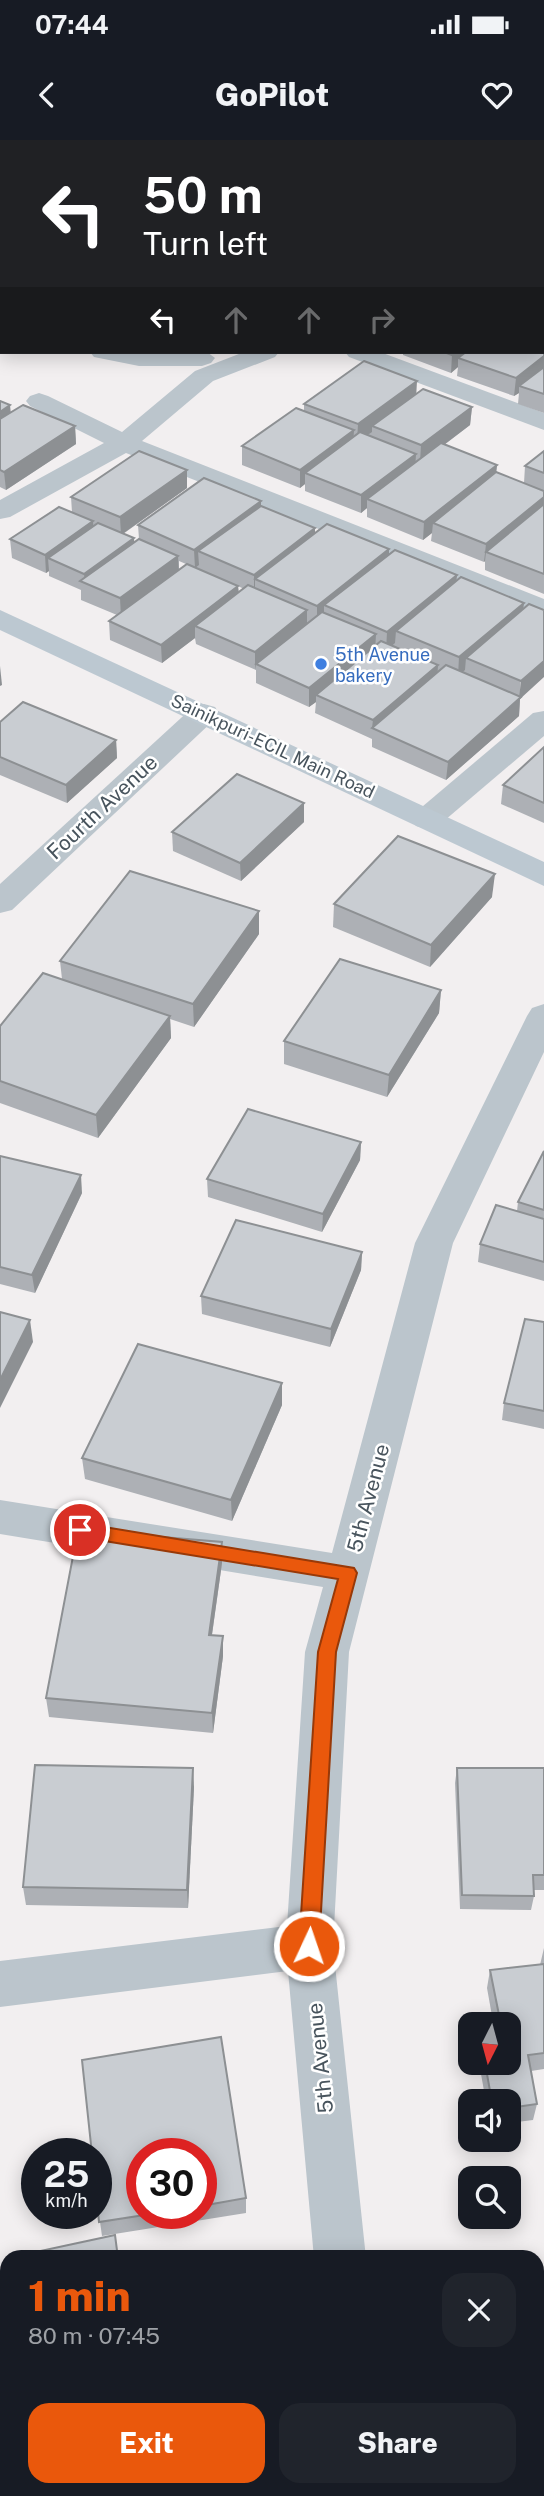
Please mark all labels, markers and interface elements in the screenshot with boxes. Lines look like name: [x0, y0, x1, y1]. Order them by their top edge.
text: 07:44: [35, 9, 109, 40]
icon: back: [28, 76, 66, 114]
text: GoPilot: [215, 76, 329, 113]
icon: heart: [478, 76, 516, 114]
text: 50 m: [143, 166, 263, 224]
icon: left: [28, 168, 119, 259]
text: Turn left: [143, 225, 268, 262]
icon: left: [144, 301, 182, 339]
icon: ahead: [217, 301, 255, 339]
icon: ahead: [290, 301, 328, 339]
icon: right: [363, 301, 401, 339]
place label: 5th Avenue bakery: [335, 644, 430, 686]
marker: 5th Avenue bakery: [313, 656, 329, 672]
street label: Sainikpuri-ECIL Main Road: [168, 690, 378, 802]
street label: Fourth Avenue: [42, 750, 162, 864]
street label: 5th Avenue: [342, 1441, 394, 1555]
pin: [50, 1500, 110, 1560]
icon: arrive: [61, 1511, 99, 1549]
position arrow: [272, 1909, 346, 1983]
street label: 5th Avenue: [302, 2002, 338, 2114]
north arrow: [458, 2012, 522, 2076]
map controls: [458, 2012, 521, 2229]
button: sound: [458, 2089, 521, 2152]
speed limit sign: 30: [126, 2138, 217, 2229]
text: 25: [44, 2154, 89, 2195]
button: search: [458, 2166, 521, 2229]
text: km/h: [45, 2190, 88, 2211]
text: 1 min: [28, 2271, 131, 2320]
button: close: [442, 2273, 516, 2347]
text: 80 m · 07:45: [28, 2322, 160, 2349]
button: Exit: [28, 2403, 265, 2483]
button: Share: [279, 2403, 516, 2483]

